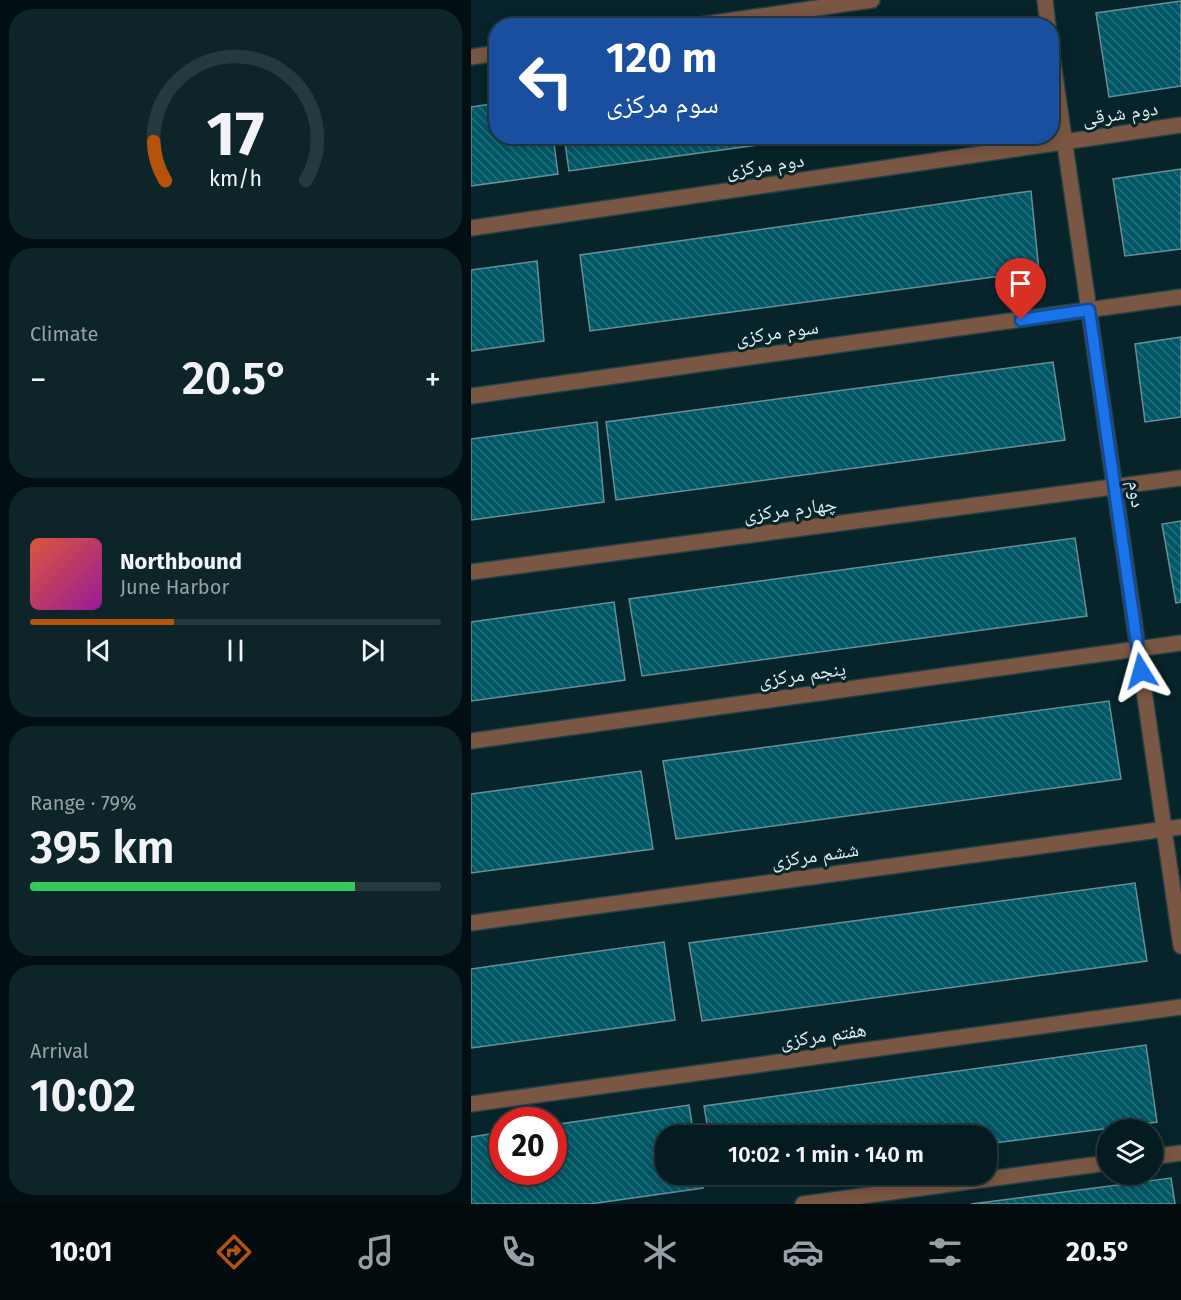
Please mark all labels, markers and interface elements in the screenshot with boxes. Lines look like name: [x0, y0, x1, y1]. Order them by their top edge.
text: 120 m: [606, 33, 717, 83]
icon: left: [507, 42, 585, 120]
text: سوم مرکزی: [606, 88, 719, 120]
street label: دوم شرقی: [1081, 96, 1160, 132]
text: 17: [206, 97, 265, 172]
street label: دوم مرکزی: [724, 148, 806, 184]
text: km/h: [209, 166, 262, 192]
pin: [995, 258, 1046, 320]
icon: arrive: [1004, 267, 1037, 300]
street label: سوم مرکزی: [734, 314, 820, 352]
text: Climate: [30, 322, 98, 346]
text: 20.5°: [182, 352, 289, 406]
text: −: [30, 360, 47, 400]
text: +: [425, 360, 441, 400]
street label: دوم: [1121, 479, 1151, 510]
street label: چهارم مرکزی: [742, 491, 839, 529]
text: Northbound: [120, 548, 242, 575]
text: June Harbor: [120, 575, 229, 599]
icon: previous: [82, 634, 115, 667]
icon: pause: [219, 634, 252, 667]
icon: next: [356, 634, 389, 667]
position arrow: [1109, 639, 1173, 703]
street label: پنجم مرکزی: [757, 656, 848, 694]
text: Range · 79%: [30, 791, 136, 815]
text: 395 km: [30, 821, 175, 875]
street label: ششم مرکزی: [770, 837, 861, 875]
street label: هفتم مرکزی: [778, 1017, 868, 1055]
text: Arrival: [30, 1039, 89, 1063]
text: 10:02: [30, 1069, 136, 1123]
speed limit sign: 20: [489, 1107, 567, 1185]
map controls: [1097, 1119, 1163, 1185]
button: layers: [1097, 1119, 1163, 1185]
text: 10:02 · 1 min · 140 m: [728, 1141, 924, 1168]
icon: directions: [213, 1231, 255, 1273]
icon: music: [355, 1231, 397, 1273]
icon: phone: [497, 1231, 539, 1273]
icon: climate: [639, 1231, 681, 1273]
icon: car: [782, 1231, 824, 1273]
icon: filters: [924, 1231, 966, 1273]
text: 10:01: [50, 1236, 113, 1268]
text: 20.5°: [1066, 1236, 1131, 1268]

